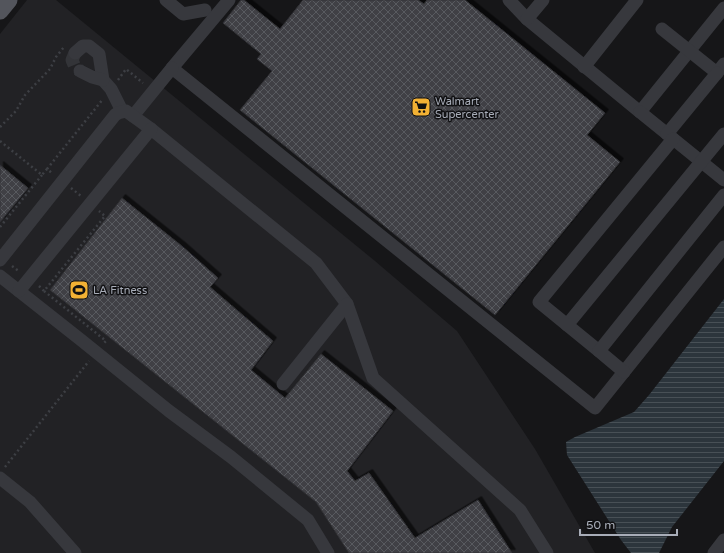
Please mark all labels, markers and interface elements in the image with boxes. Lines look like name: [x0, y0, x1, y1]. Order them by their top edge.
place label: Walmart Supercenter: [435, 95, 500, 121]
supermarket icon: Walmart Supercenter: [410, 96, 432, 118]
sports icon: LA Fitness: [68, 279, 90, 301]
place label: LA Fitness: [93, 284, 147, 297]
scale bar: [580, 511, 677, 537]
text: 50 m: [586, 518, 615, 532]

